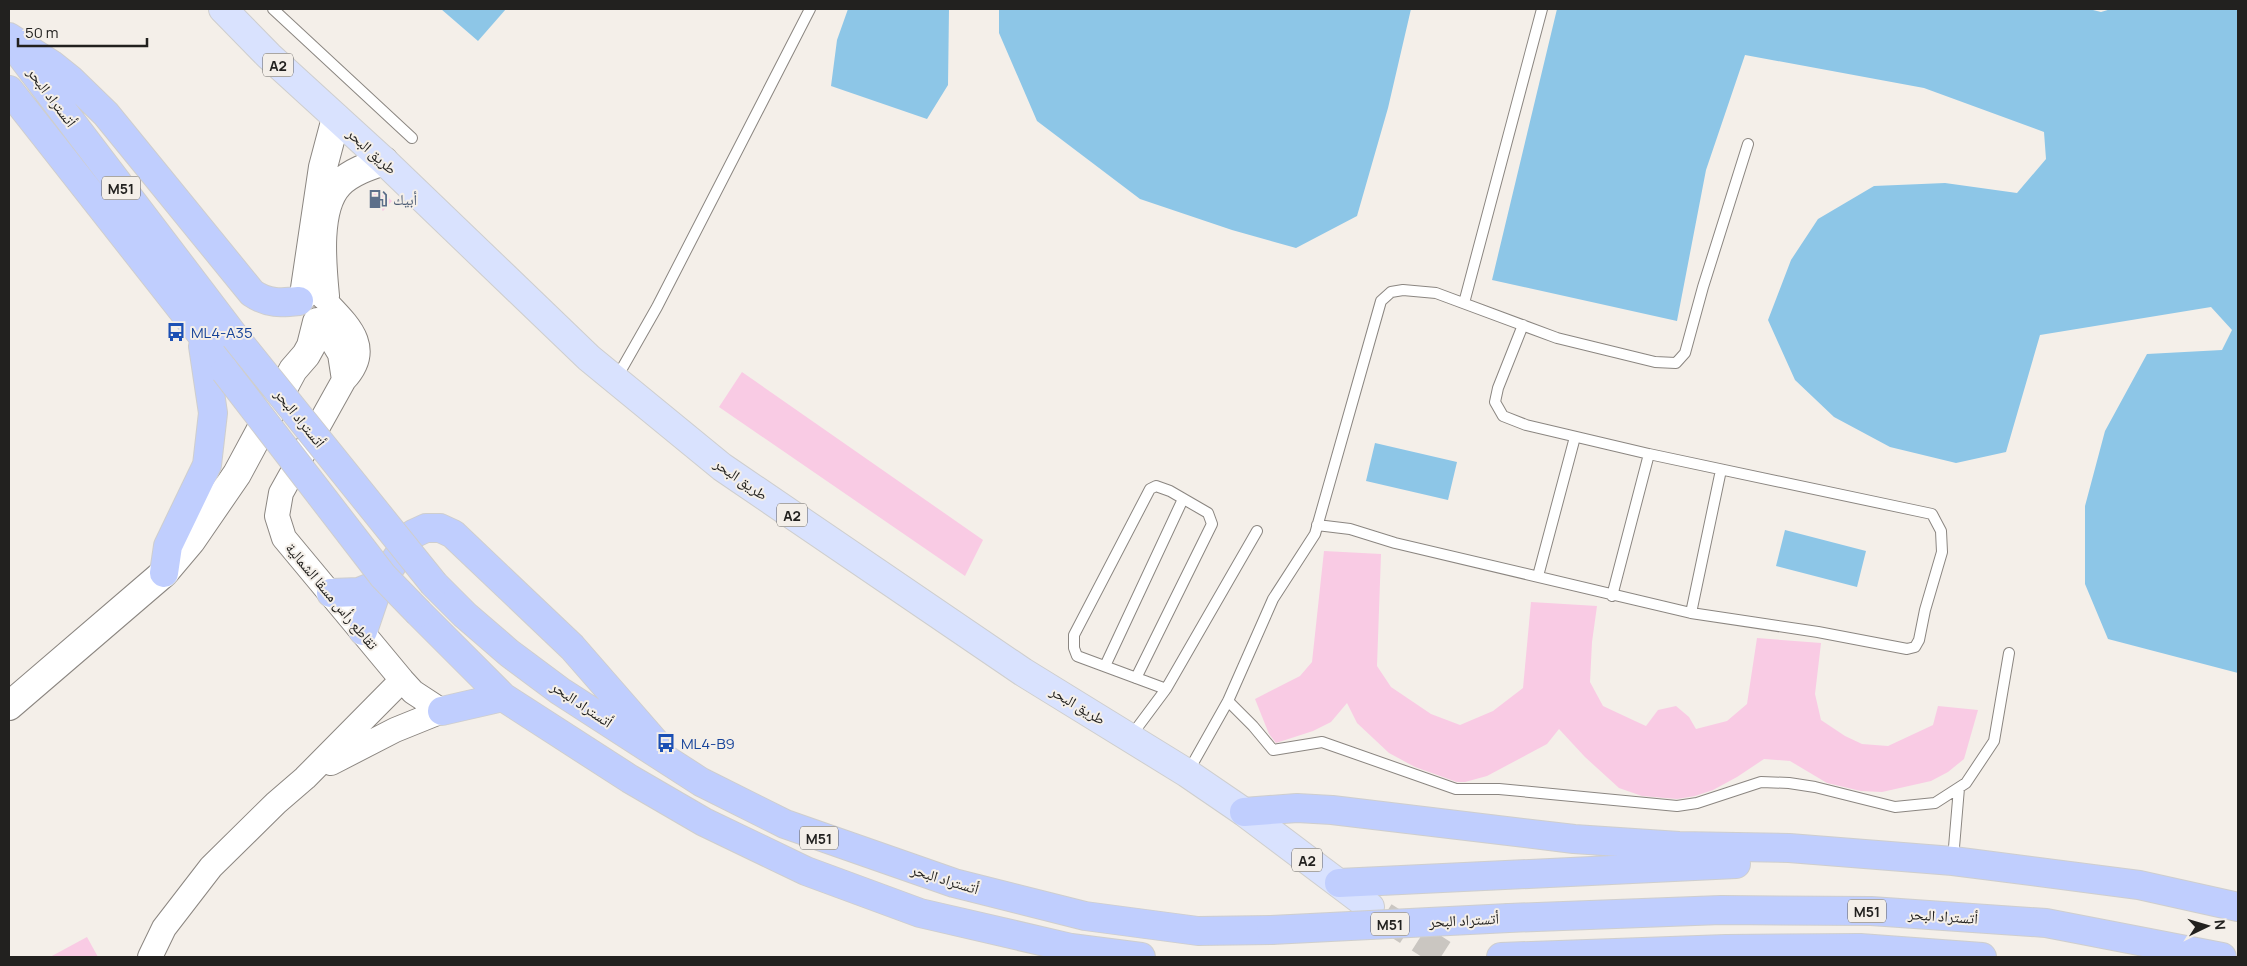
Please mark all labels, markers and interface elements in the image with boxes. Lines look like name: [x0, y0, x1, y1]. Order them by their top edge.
scale bar: [18, 15, 146, 47]
text: 50 m: [25, 22, 59, 43]
road number: A2: [263, 54, 293, 76]
street label: أتستراد البحر: [22, 62, 82, 131]
street label: طريق البحر: [342, 122, 402, 179]
road number: M51: [102, 177, 140, 200]
fuel station icon: أبيك: [367, 188, 389, 210]
place label: أبيك: [393, 189, 417, 210]
bus stop icon: ML4-A35: [165, 321, 187, 343]
place label: ML4-A35: [191, 322, 253, 343]
street label: أتستراد البحر: [269, 383, 330, 452]
street label: طريق البحر: [709, 452, 772, 505]
road number: A2: [777, 504, 807, 526]
street label: تقاطع رأس مسقا الشمالية: [281, 538, 383, 654]
street label: أتستراد البحر: [546, 675, 617, 732]
street label: طريق البحر: [1046, 680, 1110, 730]
bus stop icon: ML4-B9: [655, 732, 677, 754]
place label: ML4-B9: [681, 733, 735, 754]
road number: M51: [800, 826, 838, 850]
road number: A2: [1292, 848, 1322, 872]
street label: أتستراد البحر: [907, 858, 982, 899]
road number: M51: [1848, 899, 1886, 922]
north arrow: [2182, 901, 2232, 951]
street label: أتستراد البحر: [1906, 903, 1979, 929]
street label: أتستراد البحر: [1427, 908, 1500, 932]
road number: M51: [1371, 912, 1409, 936]
text: N: [2211, 919, 2230, 931]

